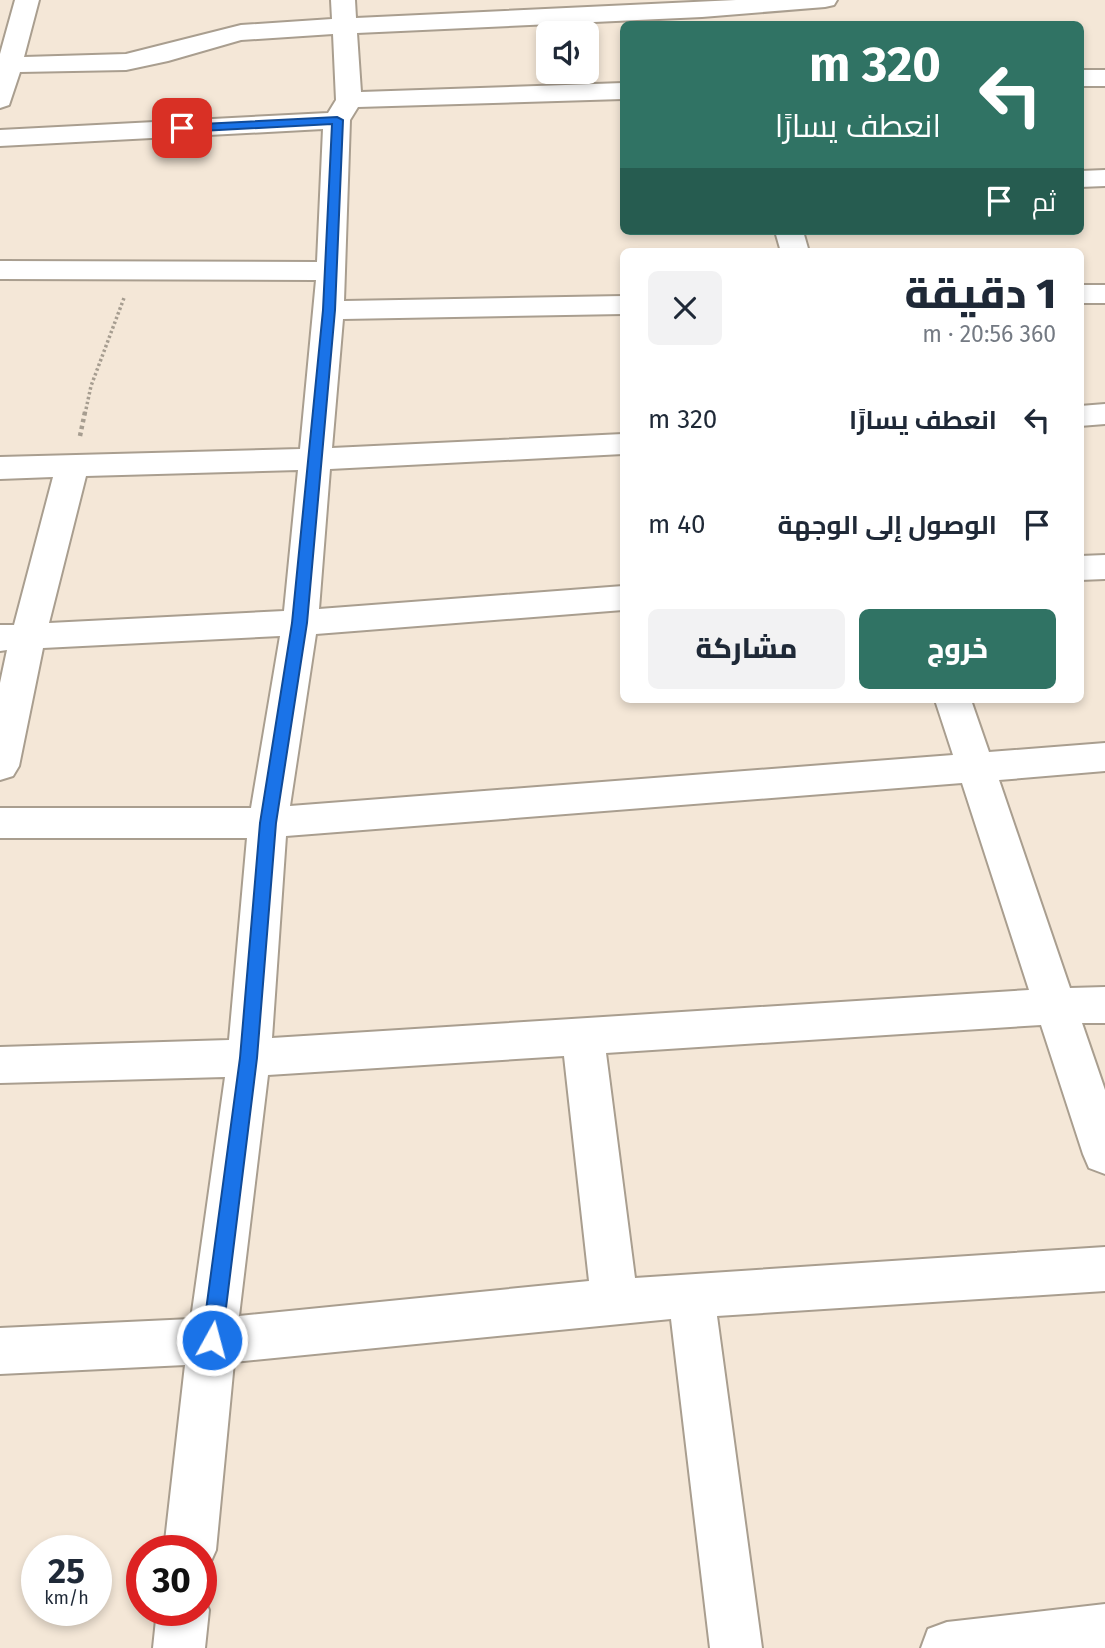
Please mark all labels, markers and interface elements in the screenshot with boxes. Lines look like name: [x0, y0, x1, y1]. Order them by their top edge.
map controls: [536, 21, 599, 84]
button: sound: [536, 21, 599, 84]
text: 320 m: [809, 35, 941, 94]
icon: left: [965, 49, 1056, 140]
pin: [152, 98, 212, 158]
text: انعطف يسارًا: [775, 107, 941, 145]
icon: arrive: [163, 109, 201, 147]
icon: arrive: [980, 182, 1018, 220]
text: ثم: [1032, 187, 1056, 218]
text: 1 دقيقة: [905, 269, 1056, 319]
button: close: [648, 271, 722, 345]
text: 360 m · 20:56: [922, 320, 1056, 348]
icon: left: [1018, 401, 1056, 439]
text: 320 m: [648, 404, 717, 435]
text: انعطف يسارًا: [849, 405, 997, 436]
icon: arrive: [1018, 506, 1056, 544]
text: 40 m: [648, 509, 706, 540]
text: الوصول إلى الوجهة: [778, 510, 997, 541]
button: مشاركة: [648, 609, 845, 689]
button: خروج: [859, 609, 1056, 689]
position arrow: [175, 1303, 249, 1377]
speed limit sign: 30: [126, 1535, 217, 1626]
text: 25: [48, 1550, 85, 1592]
text: km/h: [44, 1587, 89, 1609]

